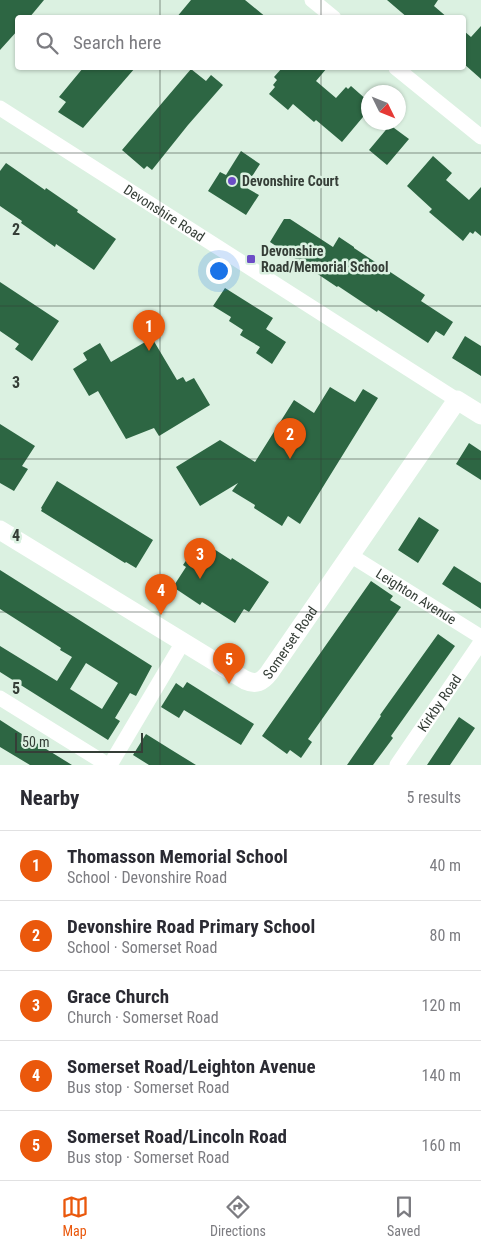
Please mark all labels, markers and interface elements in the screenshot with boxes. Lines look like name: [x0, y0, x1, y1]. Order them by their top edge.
search box: [15, 15, 466, 70]
icon: search: [33, 29, 61, 57]
text: Search here: [73, 31, 161, 54]
north arrow: [361, 85, 406, 130]
place label: Devonshire Court: [242, 173, 339, 189]
marker: Devonshire Court: [226, 175, 238, 187]
street label: Devonshire Road: [121, 181, 208, 245]
text: 2: [12, 220, 20, 239]
place label: Devonshire Road/Memorial School: [261, 243, 388, 275]
marker: Devonshire Road/Memorial School: [245, 253, 257, 265]
your location: [206, 258, 232, 284]
pin: 1: [133, 310, 165, 351]
text: 3: [12, 373, 20, 392]
pin: 2: [274, 418, 306, 459]
text: 4: [12, 526, 20, 545]
pin: 3: [184, 538, 216, 579]
street label: Leighton Avenue: [373, 565, 460, 628]
pin: 4: [145, 574, 177, 615]
street label: Somerset Road: [260, 603, 320, 682]
pin: 5: [213, 643, 245, 684]
street label: Kirkby Road: [414, 672, 464, 735]
text: 5: [12, 679, 20, 698]
scale bar: [15, 730, 142, 753]
text: 50 m: [22, 734, 50, 750]
text: Nearby: [20, 786, 79, 810]
text: 5 results: [406, 788, 461, 807]
text: Thomasson Memorial School: [67, 845, 288, 868]
text: 1: [32, 856, 40, 875]
text: 40 m: [429, 856, 461, 875]
text: School · Devonshire Road: [67, 868, 227, 887]
text: Devonshire Road Primary School: [67, 915, 315, 938]
text: 2: [32, 926, 40, 945]
text: 80 m: [429, 926, 461, 945]
text: School · Somerset Road: [67, 938, 217, 957]
text: Grace Church: [67, 985, 169, 1008]
text: 3: [32, 996, 40, 1015]
text: 120 m: [422, 996, 461, 1015]
text: Church · Somerset Road: [67, 1008, 219, 1027]
text: Somerset Road/Leighton Avenue: [67, 1055, 316, 1078]
text: 4: [32, 1066, 40, 1085]
text: 140 m: [422, 1066, 461, 1085]
text: Bus stop · Somerset Road: [67, 1078, 230, 1097]
text: Somerset Road/Lincoln Road: [67, 1125, 287, 1148]
text: 5: [32, 1136, 40, 1155]
text: 160 m: [422, 1136, 461, 1155]
text: Bus stop · Somerset Road: [67, 1148, 230, 1167]
tab: Map: [61, 1193, 89, 1239]
tab: Directions: [210, 1193, 266, 1239]
tab: Saved: [387, 1193, 420, 1239]

